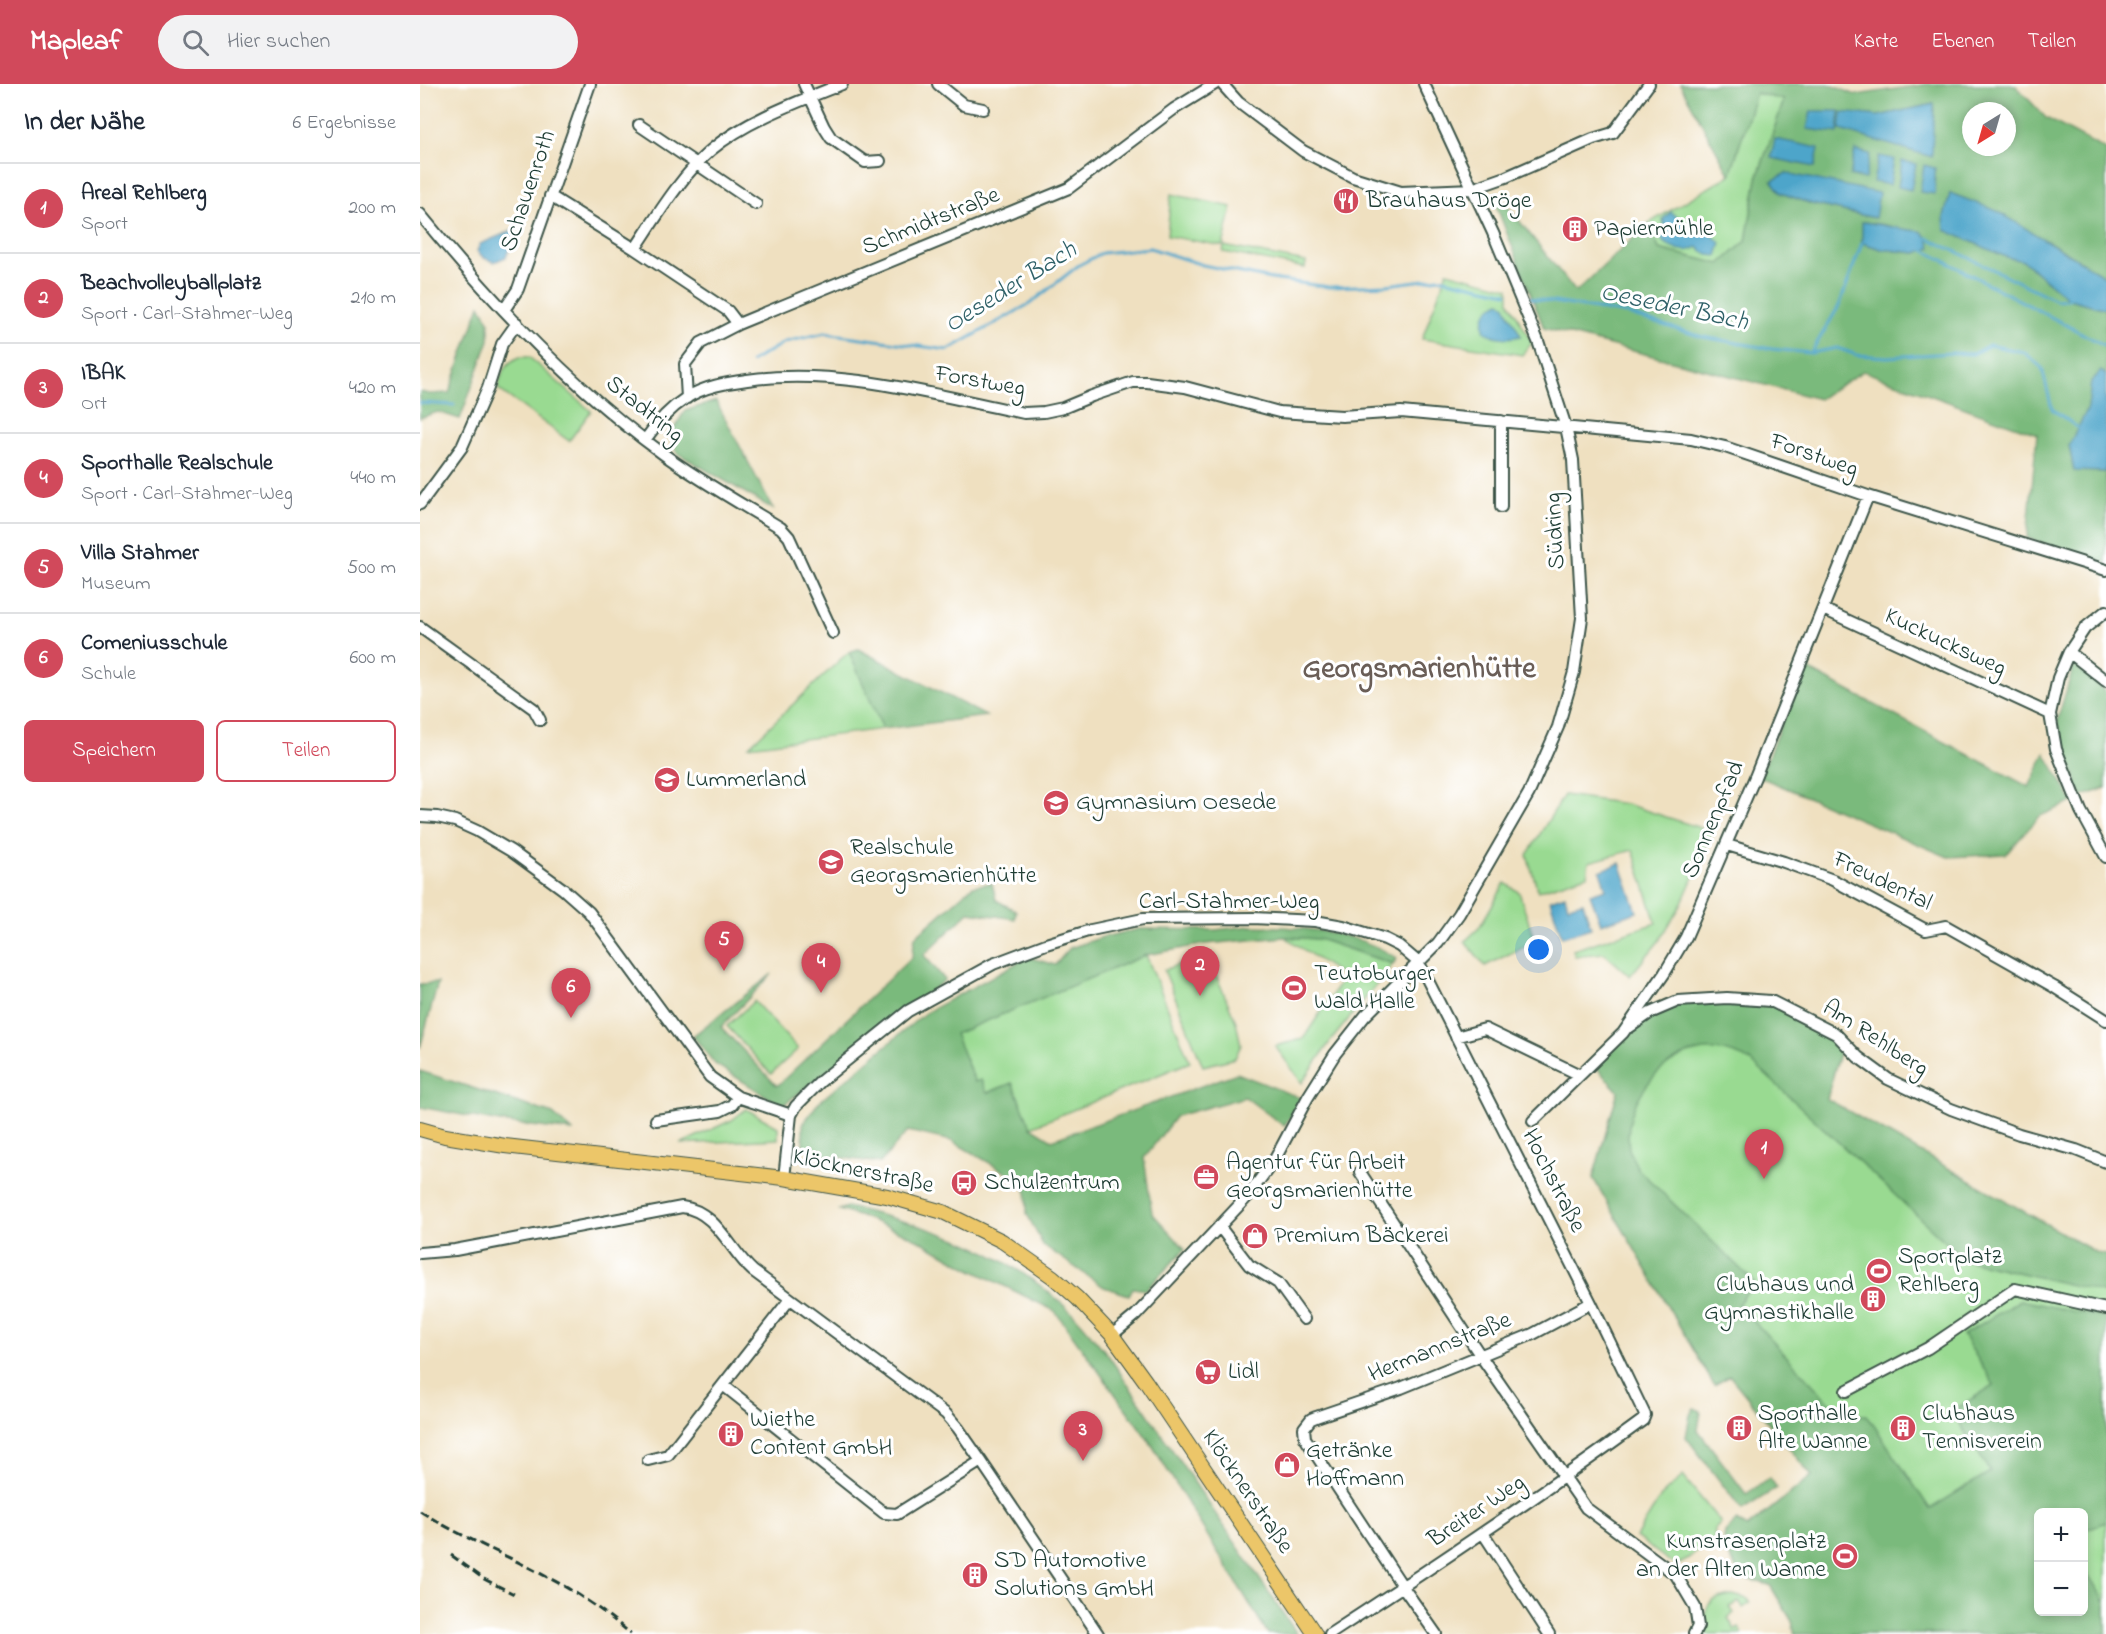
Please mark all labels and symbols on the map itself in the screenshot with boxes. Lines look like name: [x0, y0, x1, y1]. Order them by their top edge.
north arrow: [1962, 102, 2016, 156]
street label: Schauenroth: [492, 126, 566, 256]
street label: Schmidtstraße: [857, 178, 1005, 266]
place label: Brauhaus Dröge: [1365, 184, 1532, 219]
restaurant icon: Brauhaus Dröge: [1331, 186, 1361, 216]
place label: Papiermühle: [1594, 212, 1714, 247]
building icon: Papiermühle: [1560, 214, 1590, 244]
water label: Oeseder Bach: [937, 232, 1085, 344]
water label: Oeseder Bach: [1597, 274, 1752, 342]
street label: Forstweg: [931, 357, 1028, 407]
street label: Stadtring: [597, 367, 691, 453]
street label: Forstweg: [1764, 424, 1863, 487]
street label: Südring: [1537, 492, 1575, 570]
street label: Kuckucksweg: [1878, 599, 2012, 687]
district label: Georgsmarienhütte: [1302, 648, 1537, 693]
street label: Sonnenpfad: [1674, 755, 1755, 884]
place label: Lummerland: [686, 763, 807, 798]
school or university icon: Lummerland: [652, 765, 682, 795]
place label: Gymnasium Oesede: [1076, 786, 1277, 822]
school or university icon: Gymnasium Oesede: [1041, 788, 1071, 818]
place label: Realschule Georgsmarienhütte: [850, 831, 1037, 894]
street label: Freudental: [1826, 842, 1938, 921]
school or university icon: Realschule Georgsmarienhütte: [816, 847, 846, 877]
street label: Carl-Stahmer-Weg: [1139, 885, 1319, 920]
pin: 5: [704, 922, 744, 971]
your location: [1524, 935, 1553, 964]
pin: 4: [802, 944, 840, 993]
pin: 2: [1180, 946, 1220, 996]
place label: Teutoburger Wald Halle: [1314, 957, 1435, 1020]
pin: 6: [552, 968, 590, 1018]
sports icon: Teutoburger Wald Halle: [1279, 973, 1309, 1003]
street label: Am Rehlberg: [1815, 992, 1935, 1086]
street label: Hochstraße: [1512, 1123, 1594, 1239]
pin: 1: [1744, 1130, 1784, 1179]
street label: Klöcknerstraße: [789, 1140, 937, 1204]
place label: Agentur für Arbeit Georgsmarienhütte: [1226, 1146, 1413, 1209]
office icon: Agentur für Arbeit Georgsmarienhütte: [1191, 1162, 1221, 1192]
place label: Schulzentrum: [984, 1166, 1120, 1201]
bus stop icon: Schulzentrum: [949, 1168, 979, 1198]
place label: Premium Bäckerei: [1274, 1219, 1449, 1254]
shop icon: Premium Bäckerei: [1240, 1221, 1270, 1251]
place label: Sportplatz Rehlberg: [1898, 1240, 2003, 1303]
sports icon: Sportplatz Rehlberg: [1864, 1256, 1894, 1286]
place label: Clubhaus und Gymnastikhalle: [1704, 1268, 1855, 1332]
building icon: Clubhaus und Gymnastikhalle: [1858, 1284, 1888, 1314]
street label: Hermannstraße: [1363, 1303, 1517, 1393]
place label: Lidl: [1228, 1355, 1259, 1390]
supermarket icon: Lidl: [1193, 1357, 1223, 1387]
place label: Sporthalle Alte Wanne: [1758, 1397, 1868, 1460]
place label: Clubhaus Tennisverein: [1922, 1397, 2042, 1460]
place label: Wiethe Content GmbH: [750, 1403, 893, 1466]
pin: 3: [1064, 1412, 1102, 1461]
building icon: Sporthalle Alte Wanne: [1724, 1413, 1754, 1443]
building icon: Clubhaus Tennisverein: [1888, 1413, 1918, 1443]
building icon: Wiethe Content GmbH: [716, 1419, 746, 1449]
street label: Klöcknerstraße: [1192, 1423, 1302, 1561]
place label: Getränke Hoffmann: [1306, 1434, 1404, 1497]
shop icon: Getränke Hoffmann: [1272, 1450, 1302, 1480]
street label: Breiter Weg: [1420, 1466, 1533, 1558]
place label: Kunstrasenplatz an der Alten Wanne: [1636, 1525, 1827, 1588]
sports icon: Kunstrasenplatz an der Alten Wanne: [1830, 1541, 1860, 1571]
place label: SD Automotive Solutions GmbH: [994, 1544, 1154, 1607]
building icon: SD Automotive Solutions GmbH: [960, 1560, 990, 1590]

